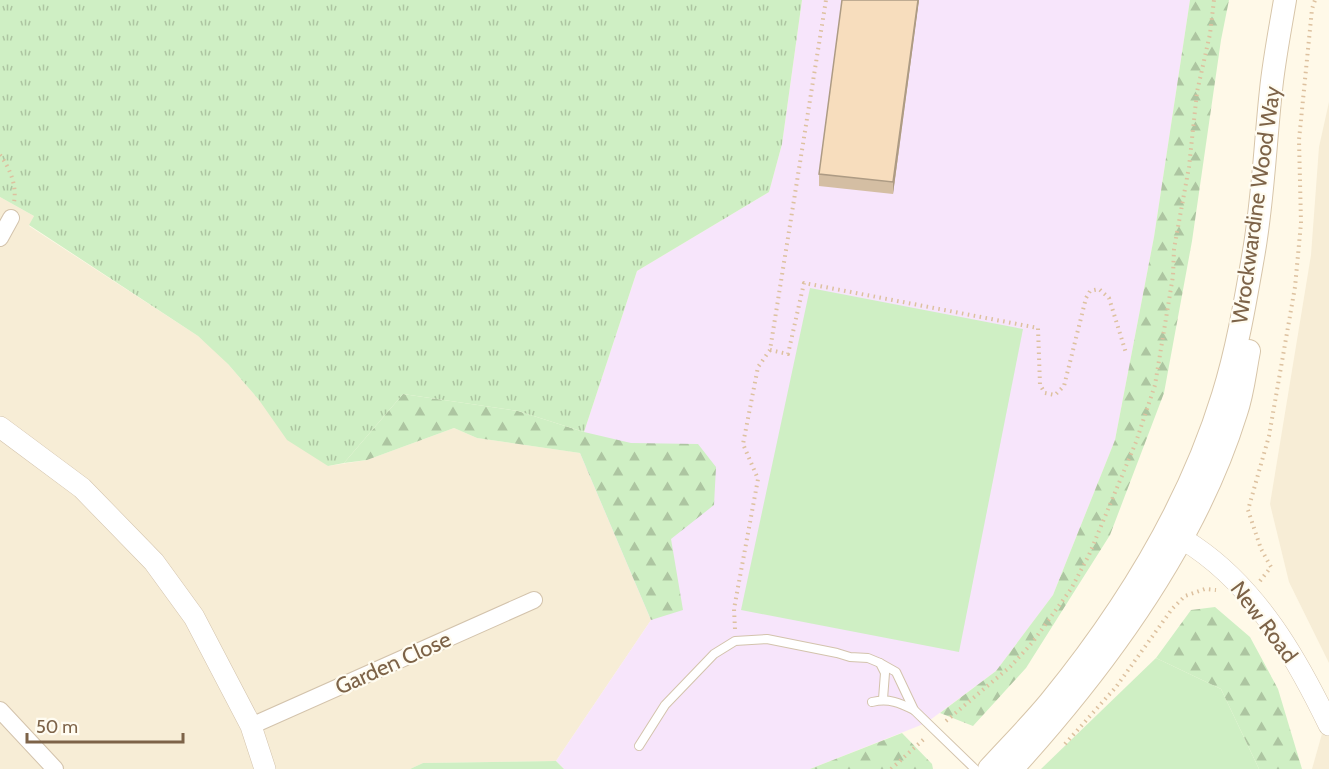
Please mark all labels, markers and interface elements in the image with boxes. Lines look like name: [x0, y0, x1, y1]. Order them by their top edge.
street label: Wrockwardine Wood Way: [1226, 84, 1286, 326]
street label: New Road: [1225, 576, 1303, 668]
street label: Garden Close: [331, 625, 455, 701]
scale bar: [27, 706, 183, 744]
text: 50 m: [36, 716, 78, 738]

